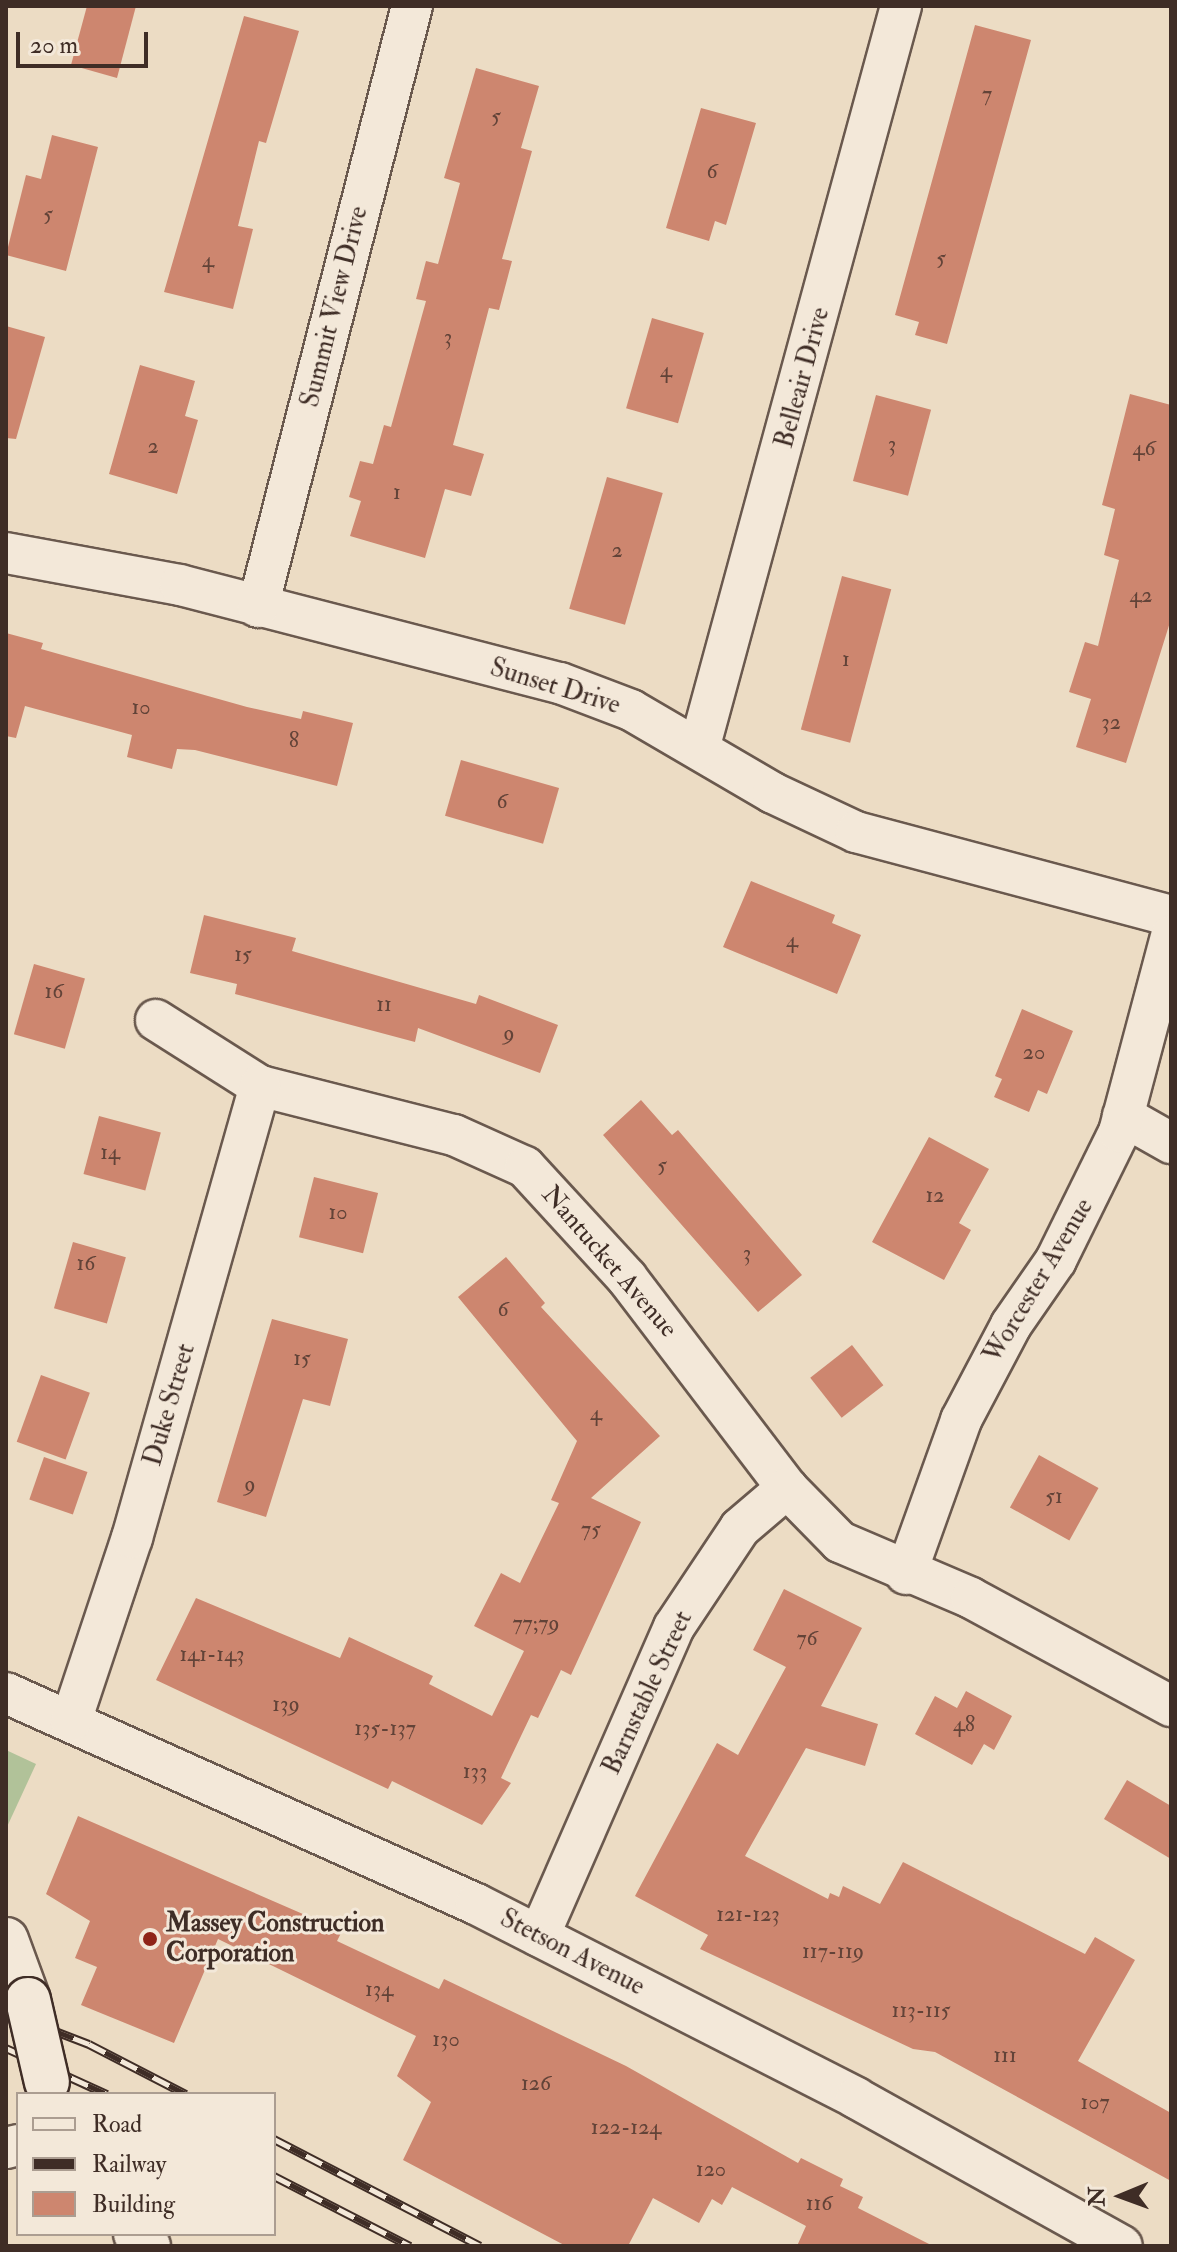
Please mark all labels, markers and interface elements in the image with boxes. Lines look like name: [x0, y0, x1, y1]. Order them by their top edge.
scale bar: [20, 16, 152, 66]
text: 20 m: [30, 30, 78, 61]
house number: 7: [982, 82, 992, 108]
house number: 5: [491, 104, 501, 130]
house number: 6: [706, 159, 718, 185]
house number: 5: [43, 202, 53, 228]
street label: Summit View Drive: [295, 203, 375, 411]
house number: 5: [936, 246, 946, 272]
house number: 4: [202, 248, 214, 274]
street label: Belleair Drive: [769, 304, 837, 452]
house number: 3: [444, 325, 452, 351]
house number: 4: [660, 358, 672, 384]
house number: 3: [888, 432, 896, 458]
house number: 2: [147, 434, 159, 460]
house number: 46: [1133, 436, 1155, 462]
house number: 1: [393, 480, 401, 506]
house number: 2: [611, 538, 623, 564]
house number: 42: [1129, 583, 1153, 609]
house number: 1: [842, 647, 850, 673]
street label: Sunset Drive: [486, 652, 624, 722]
house number: 10: [131, 695, 151, 721]
house number: 32: [1101, 710, 1121, 736]
house number: 8: [289, 728, 299, 754]
house number: 6: [496, 789, 508, 815]
house number: 4: [786, 928, 798, 954]
house number: 15: [234, 942, 252, 968]
house number: 16: [45, 979, 63, 1005]
house number: 11: [376, 992, 392, 1018]
house number: 9: [503, 1021, 515, 1047]
house number: 20: [1023, 1040, 1045, 1066]
house number: 14: [100, 1140, 120, 1166]
house number: 5: [657, 1153, 667, 1179]
street label: Nantucket Avenue: [535, 1180, 683, 1344]
house number: 12: [925, 1183, 945, 1209]
street label: Worcester Avenue: [978, 1193, 1100, 1369]
house number: 10: [328, 1200, 348, 1226]
house number: 3: [743, 1241, 751, 1267]
house number: 16: [77, 1251, 95, 1277]
house number: 6: [497, 1297, 509, 1323]
street label: Duke Street: [138, 1340, 202, 1470]
house number: 15: [293, 1346, 311, 1372]
house number: 4: [590, 1401, 602, 1427]
house number: 9: [244, 1472, 256, 1498]
house number: 51: [1045, 1484, 1063, 1510]
house number: 75: [581, 1517, 601, 1543]
street label: Barnstable Street: [596, 1606, 700, 1780]
house number: 77;79: [512, 1611, 560, 1637]
house number: 76: [796, 1626, 818, 1652]
house number: 141-143: [179, 1642, 245, 1668]
house number: 139: [272, 1692, 300, 1718]
house number: 48: [953, 1712, 975, 1738]
house number: 135-137: [354, 1716, 416, 1742]
house number: 133: [463, 1759, 487, 1785]
house number: 121-123: [716, 1902, 780, 1928]
street label: Stetson Avenue: [495, 1903, 649, 2003]
place label: Massey Construction Corporation: [166, 1908, 384, 1970]
marker: Massey Construction Corporation: [141, 1930, 159, 1948]
house number: 117-119: [802, 1939, 864, 1965]
house number: 134: [365, 1977, 393, 2003]
house number: 113-115: [892, 1998, 950, 2024]
house number: 130: [432, 2027, 460, 2053]
house number: 111: [993, 2043, 1017, 2069]
house number: 126: [521, 2071, 551, 2097]
house number: 107: [1080, 2090, 1110, 2116]
legend: [16, 2092, 276, 2236]
text: Road: [92, 2109, 142, 2140]
house number: 122-124: [591, 2115, 661, 2141]
text: Railway: [92, 2149, 166, 2180]
north arrow: [1081, 2156, 1161, 2236]
house number: 120: [696, 2157, 726, 2183]
text: N: [1083, 2186, 1111, 2207]
text: Building: [92, 2189, 175, 2220]
house number: 116: [806, 2191, 832, 2217]

